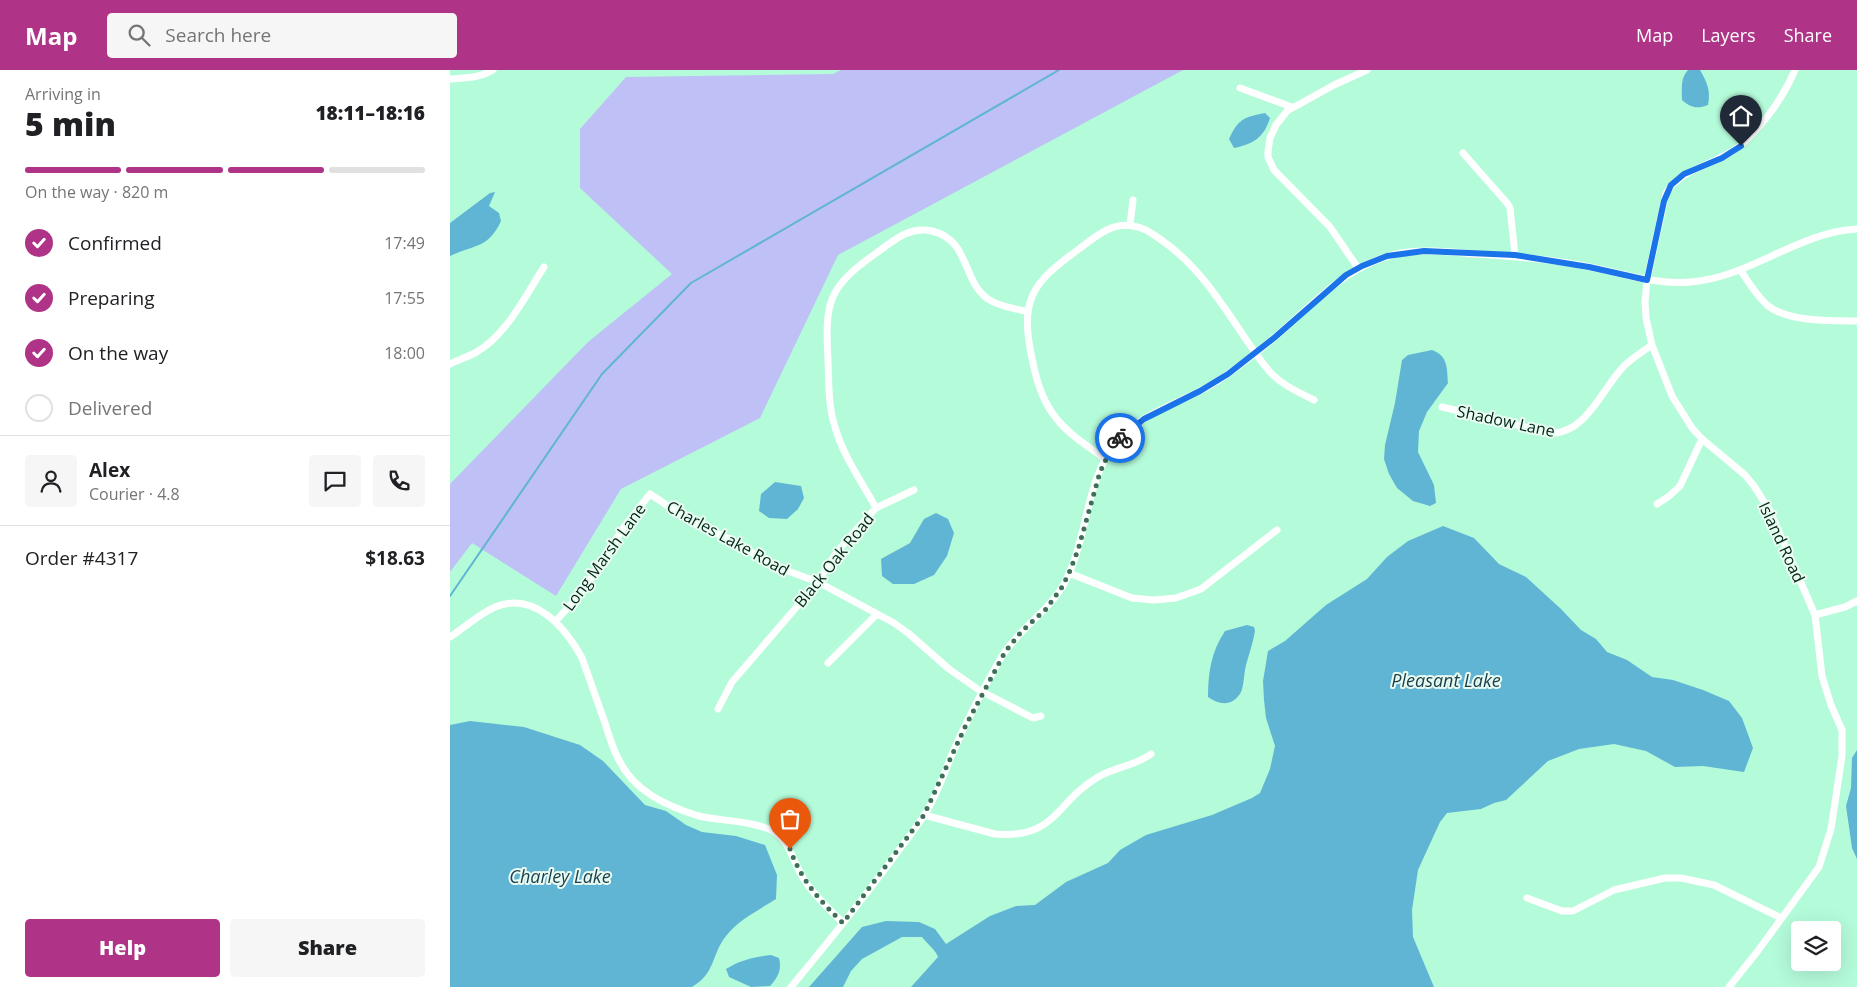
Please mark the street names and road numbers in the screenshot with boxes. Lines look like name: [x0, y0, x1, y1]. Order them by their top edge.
street label: Shadow Lane: [1455, 400, 1557, 442]
street label: Charles Lake Road: [663, 495, 793, 581]
street label: Island Road: [1754, 498, 1810, 586]
street label: Long Marsh Lane: [557, 499, 651, 615]
street label: Black Oak Road: [789, 508, 879, 612]

